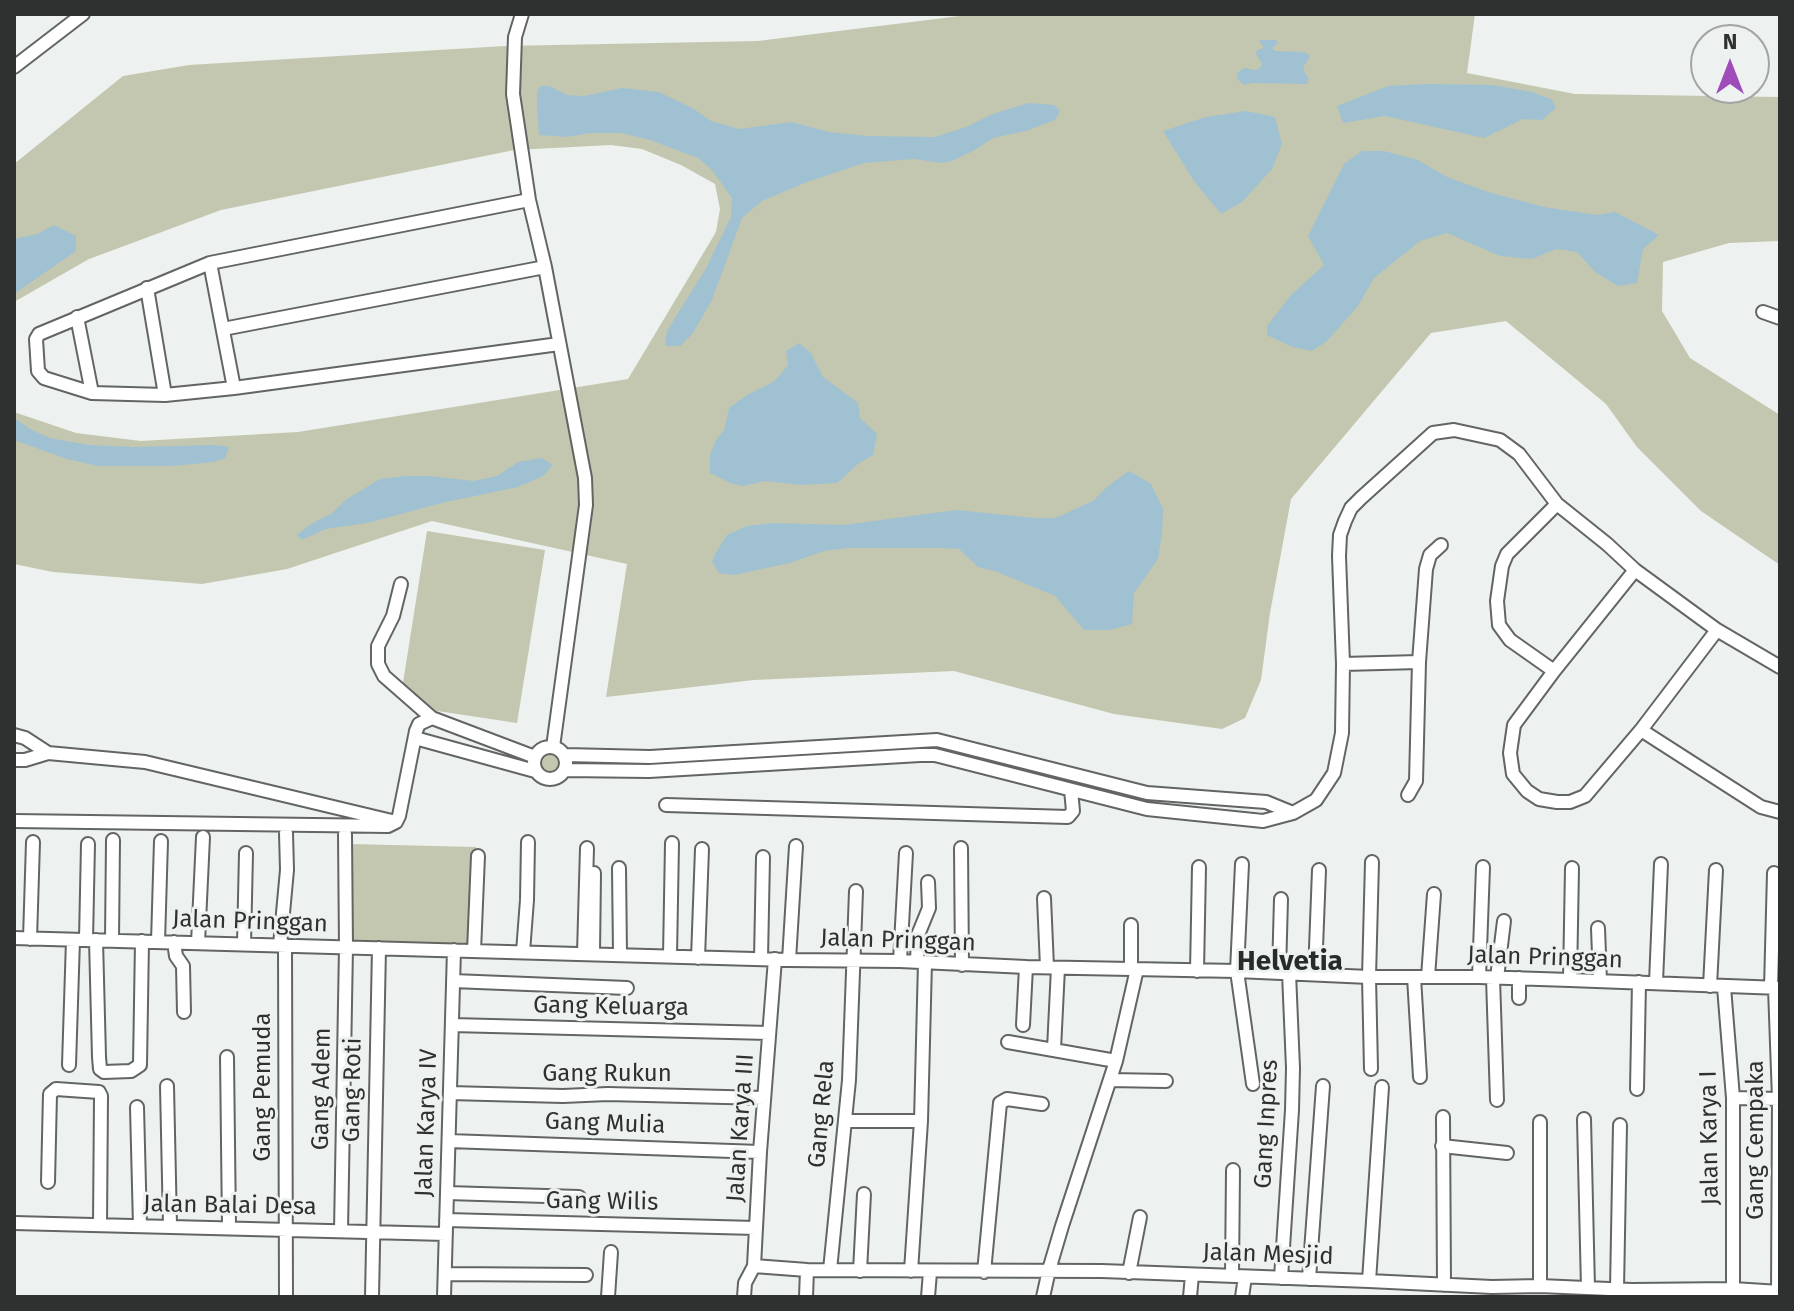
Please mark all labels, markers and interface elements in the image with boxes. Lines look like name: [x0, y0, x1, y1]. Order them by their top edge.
north arrow: [1690, 24, 1770, 104]
text: N: [1723, 28, 1737, 55]
street label: Jalan Pringgan: [172, 905, 328, 939]
street label: Jalan Pringgan: [820, 924, 976, 958]
street label: Jalan Pringgan: [1467, 941, 1623, 975]
district label: Helvetia: [1237, 945, 1343, 979]
street label: Gang Keluarga: [533, 991, 689, 1023]
street label: Gang Pemuda: [249, 1012, 277, 1162]
street label: Gang Adem: [307, 1027, 337, 1151]
street label: Gang Roti: [338, 1037, 368, 1143]
street label: Jalan Karya IV: [410, 1049, 444, 1197]
street label: Jalan Karya III: [721, 1053, 761, 1203]
street label: Gang Rela: [803, 1059, 841, 1169]
street label: Gang Inpres: [1249, 1059, 1285, 1189]
street label: Gang Rukun: [542, 1060, 672, 1088]
street label: Gang Cempaka: [1742, 1060, 1770, 1220]
street label: Jalan Karya I: [1694, 1070, 1726, 1206]
street label: Gang Mulia: [544, 1108, 666, 1140]
street label: Gang Wilis: [545, 1187, 659, 1217]
street label: Jalan Balai Desa: [143, 1190, 317, 1222]
street label: Jalan Mesjid: [1202, 1238, 1334, 1272]

